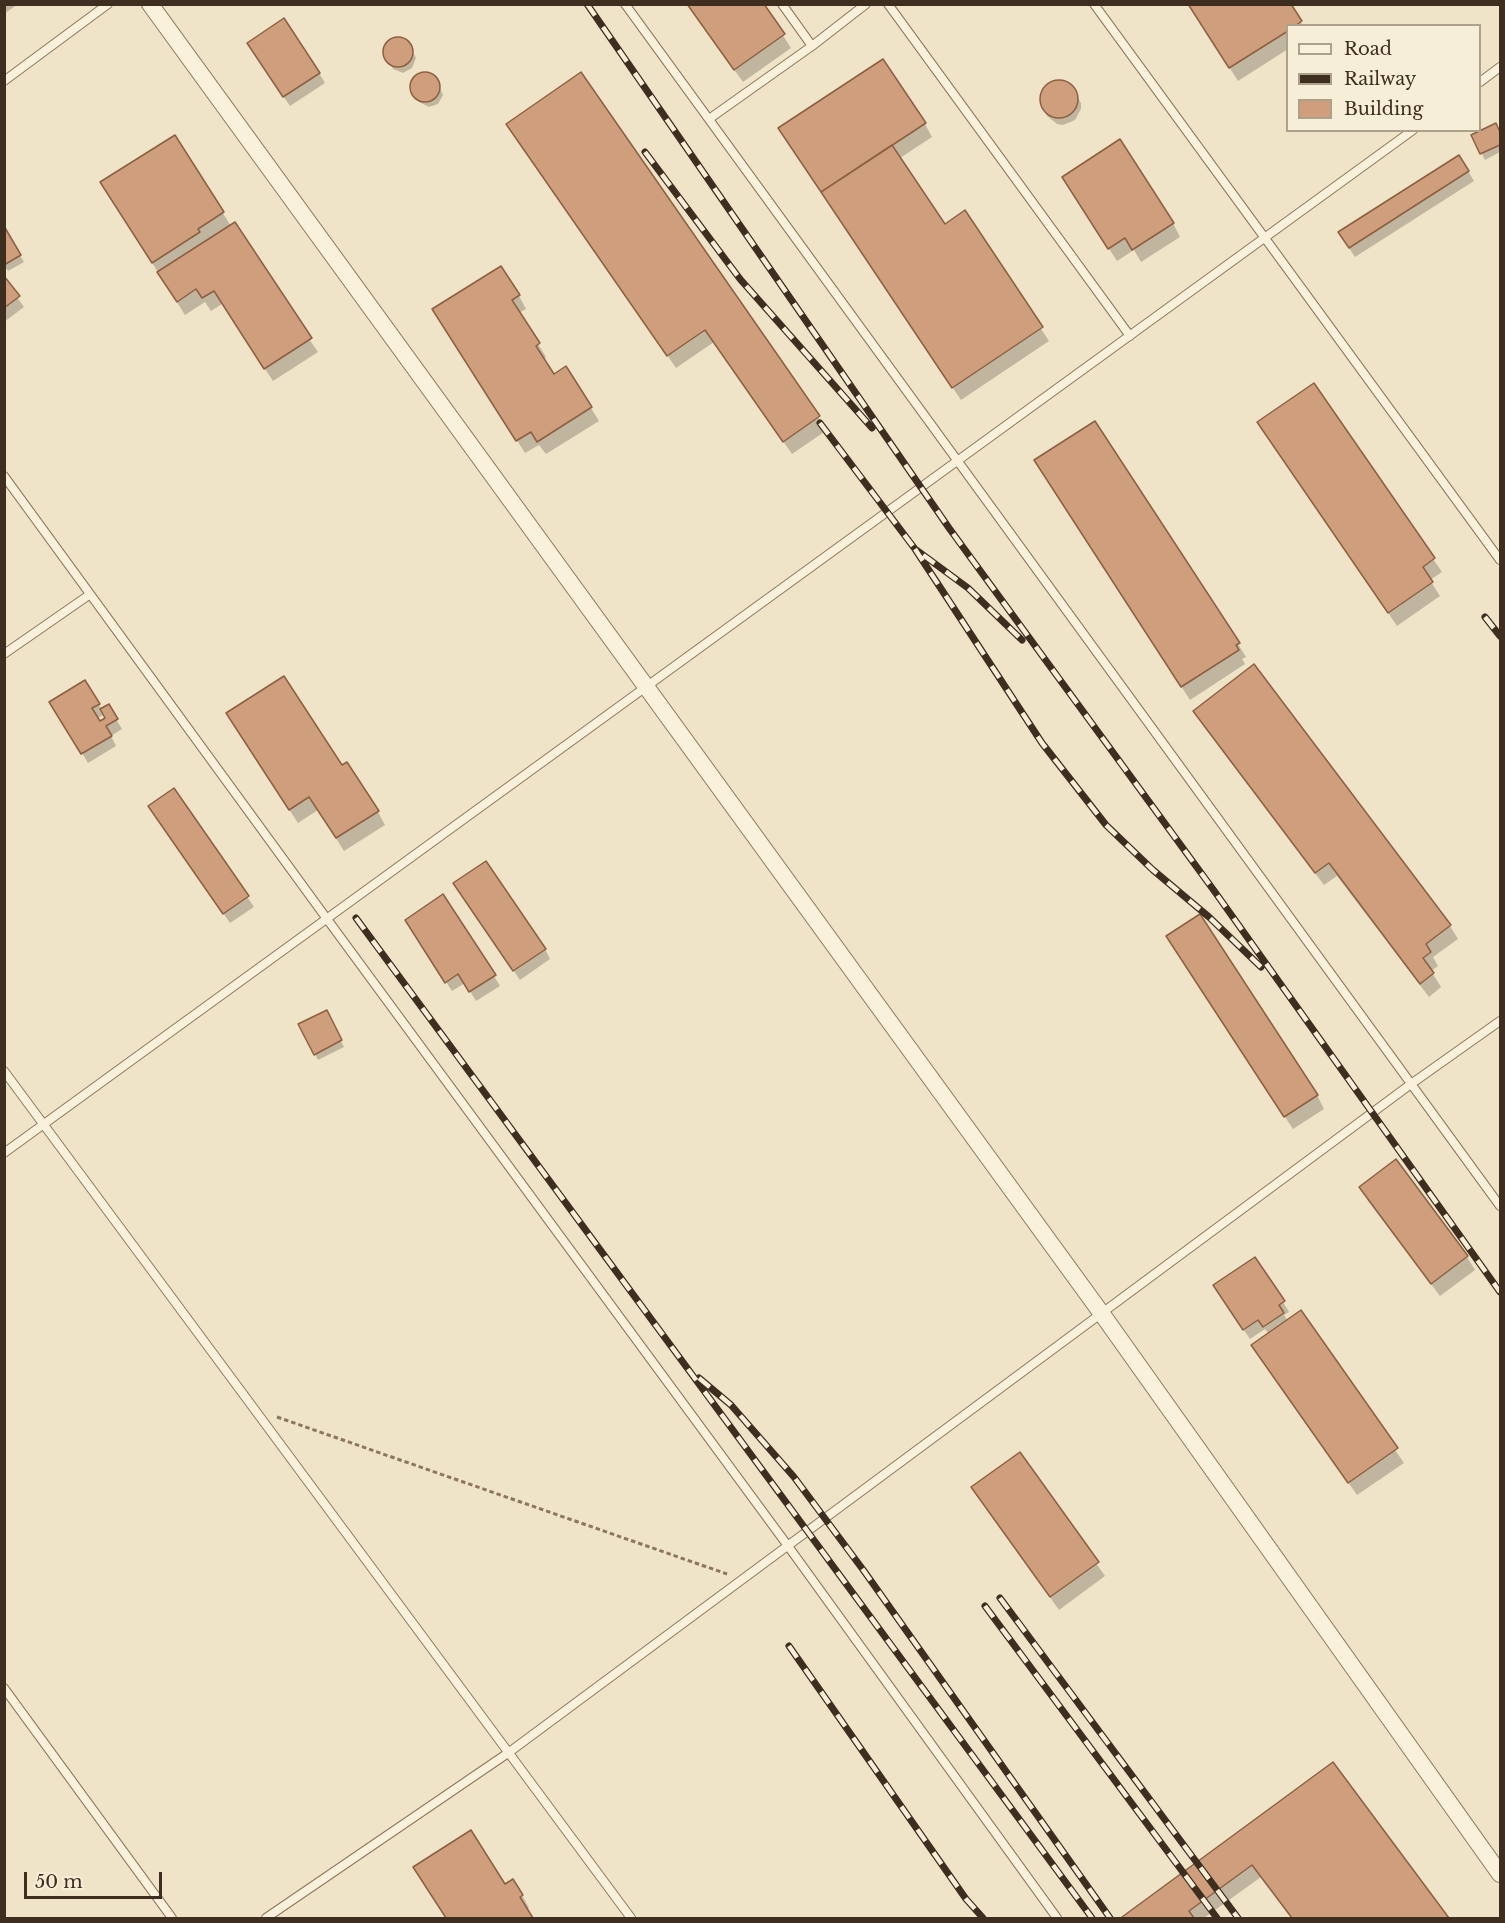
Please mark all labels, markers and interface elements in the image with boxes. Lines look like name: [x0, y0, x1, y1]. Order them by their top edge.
legend: [1286, 24, 1481, 132]
text: Road: [1344, 38, 1392, 60]
text: Railway: [1344, 68, 1416, 90]
text: Building: [1344, 98, 1423, 120]
scale bar: [27, 1860, 165, 1898]
text: 50 m: [35, 1871, 83, 1893]

